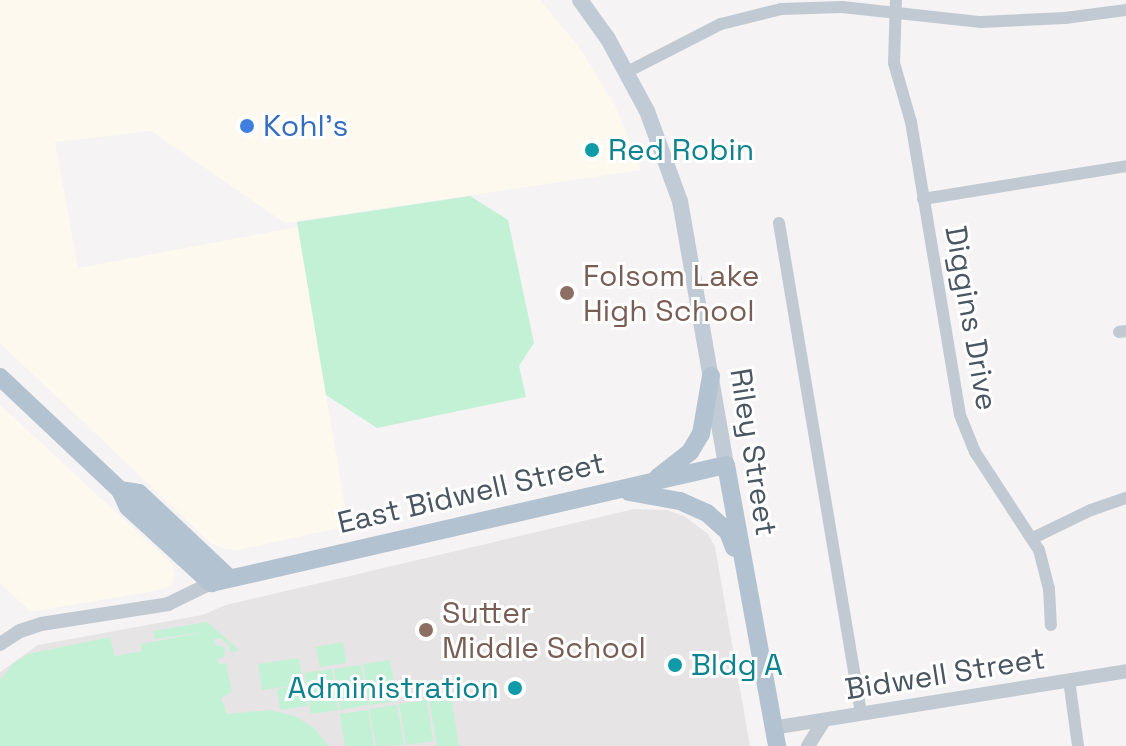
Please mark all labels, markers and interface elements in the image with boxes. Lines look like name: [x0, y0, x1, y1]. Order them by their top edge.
place label: Kohl's: [263, 108, 348, 144]
marker: Kohl's: [238, 117, 256, 135]
place label: Red Robin: [608, 132, 754, 168]
marker: Red Robin: [583, 141, 601, 159]
street label: Diggins Drive: [937, 223, 1005, 413]
place label: Folsom Lake High School: [583, 258, 760, 328]
marker: Folsom Lake High School: [558, 284, 576, 302]
street label: Riley Street: [722, 366, 784, 538]
street label: East Bidwell Street: [334, 445, 608, 541]
place label: Sutter Middle School: [442, 595, 646, 666]
marker: Sutter Middle School: [417, 621, 435, 639]
street label: Bidwell Street: [842, 640, 1048, 708]
place label: Bldg A: [691, 647, 783, 683]
marker: Bldg A: [666, 656, 684, 674]
place label: Administration: [287, 670, 499, 706]
marker: Administration: [506, 679, 524, 697]

